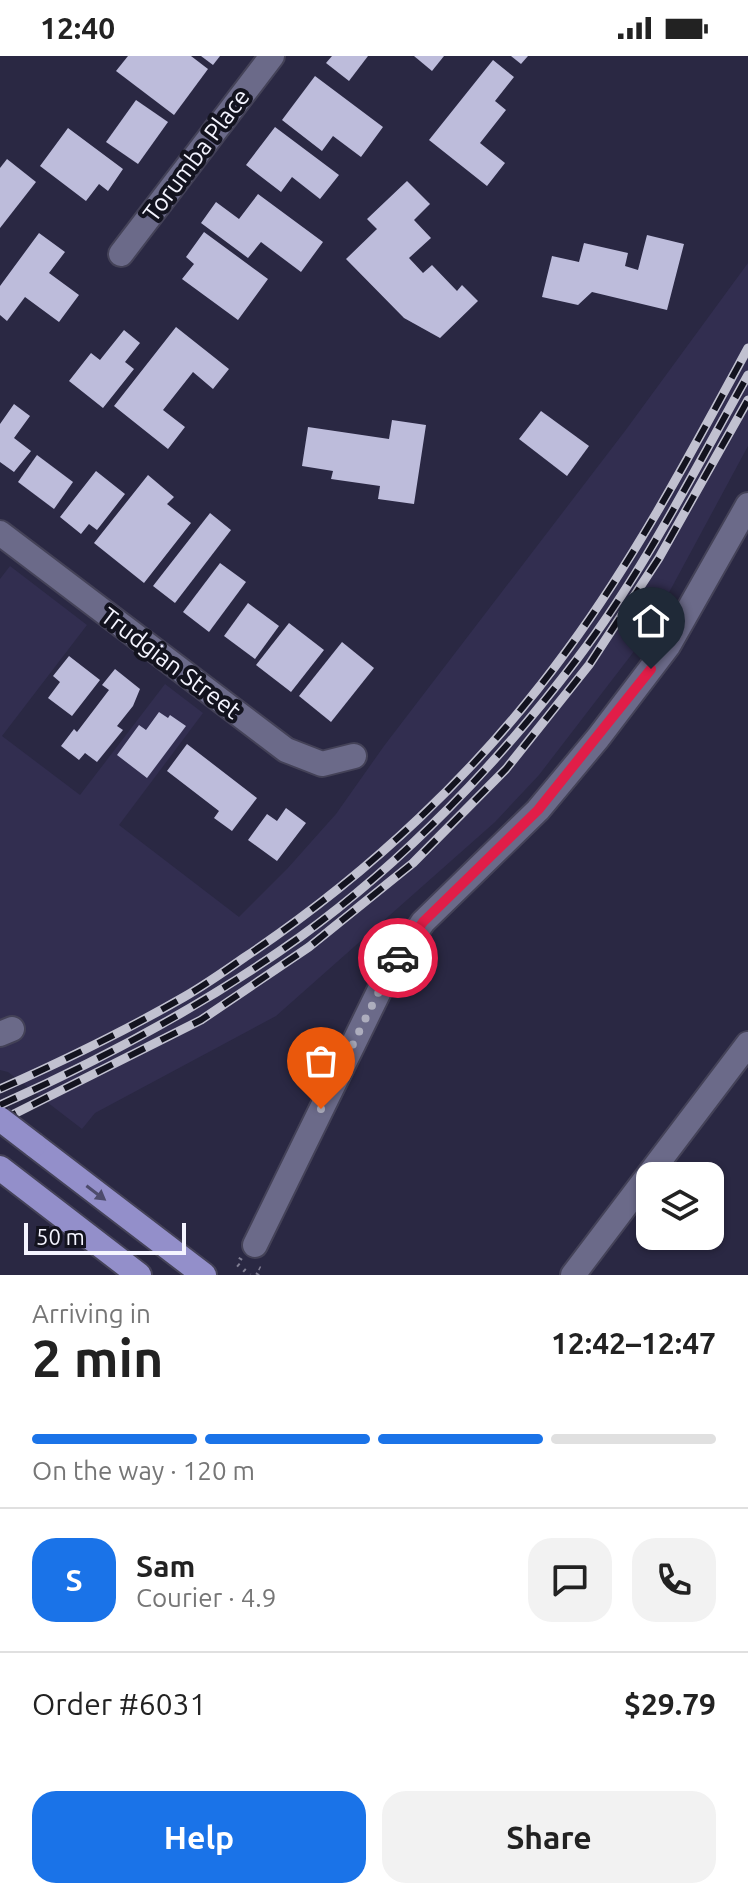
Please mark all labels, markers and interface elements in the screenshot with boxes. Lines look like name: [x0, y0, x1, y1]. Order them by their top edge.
text: 12:40: [40, 11, 115, 45]
street label: Torumba Place: [137, 83, 255, 227]
pin: [617, 587, 685, 669]
icon: home: [629, 599, 673, 643]
street label: Trudgian Street: [96, 602, 246, 725]
courier: [358, 918, 438, 998]
icon: car: [376, 936, 420, 980]
pin: [287, 1027, 355, 1109]
icon: bag: [299, 1039, 343, 1083]
map controls: [636, 1162, 724, 1250]
button: layers: [636, 1162, 724, 1250]
one-way arrow: [86, 1184, 106, 1200]
scale bar: [24, 1219, 186, 1255]
text: 50 m: [36, 1224, 85, 1249]
text: Arriving in: [32, 1299, 151, 1328]
text: 12:42–12:47: [551, 1326, 716, 1360]
text: 2 min: [32, 1329, 163, 1387]
text: On the way · 120 m: [32, 1456, 255, 1485]
button: chat: [528, 1538, 612, 1622]
button: phone: [632, 1538, 716, 1622]
text: Sam: [136, 1549, 195, 1583]
text: S: [65, 1563, 83, 1597]
text: Courier · 4.9: [136, 1583, 276, 1612]
text: Order #6031: [32, 1687, 206, 1721]
text: $29.79: [624, 1687, 716, 1721]
button: Help: [32, 1791, 366, 1883]
button: Share: [382, 1791, 716, 1883]

